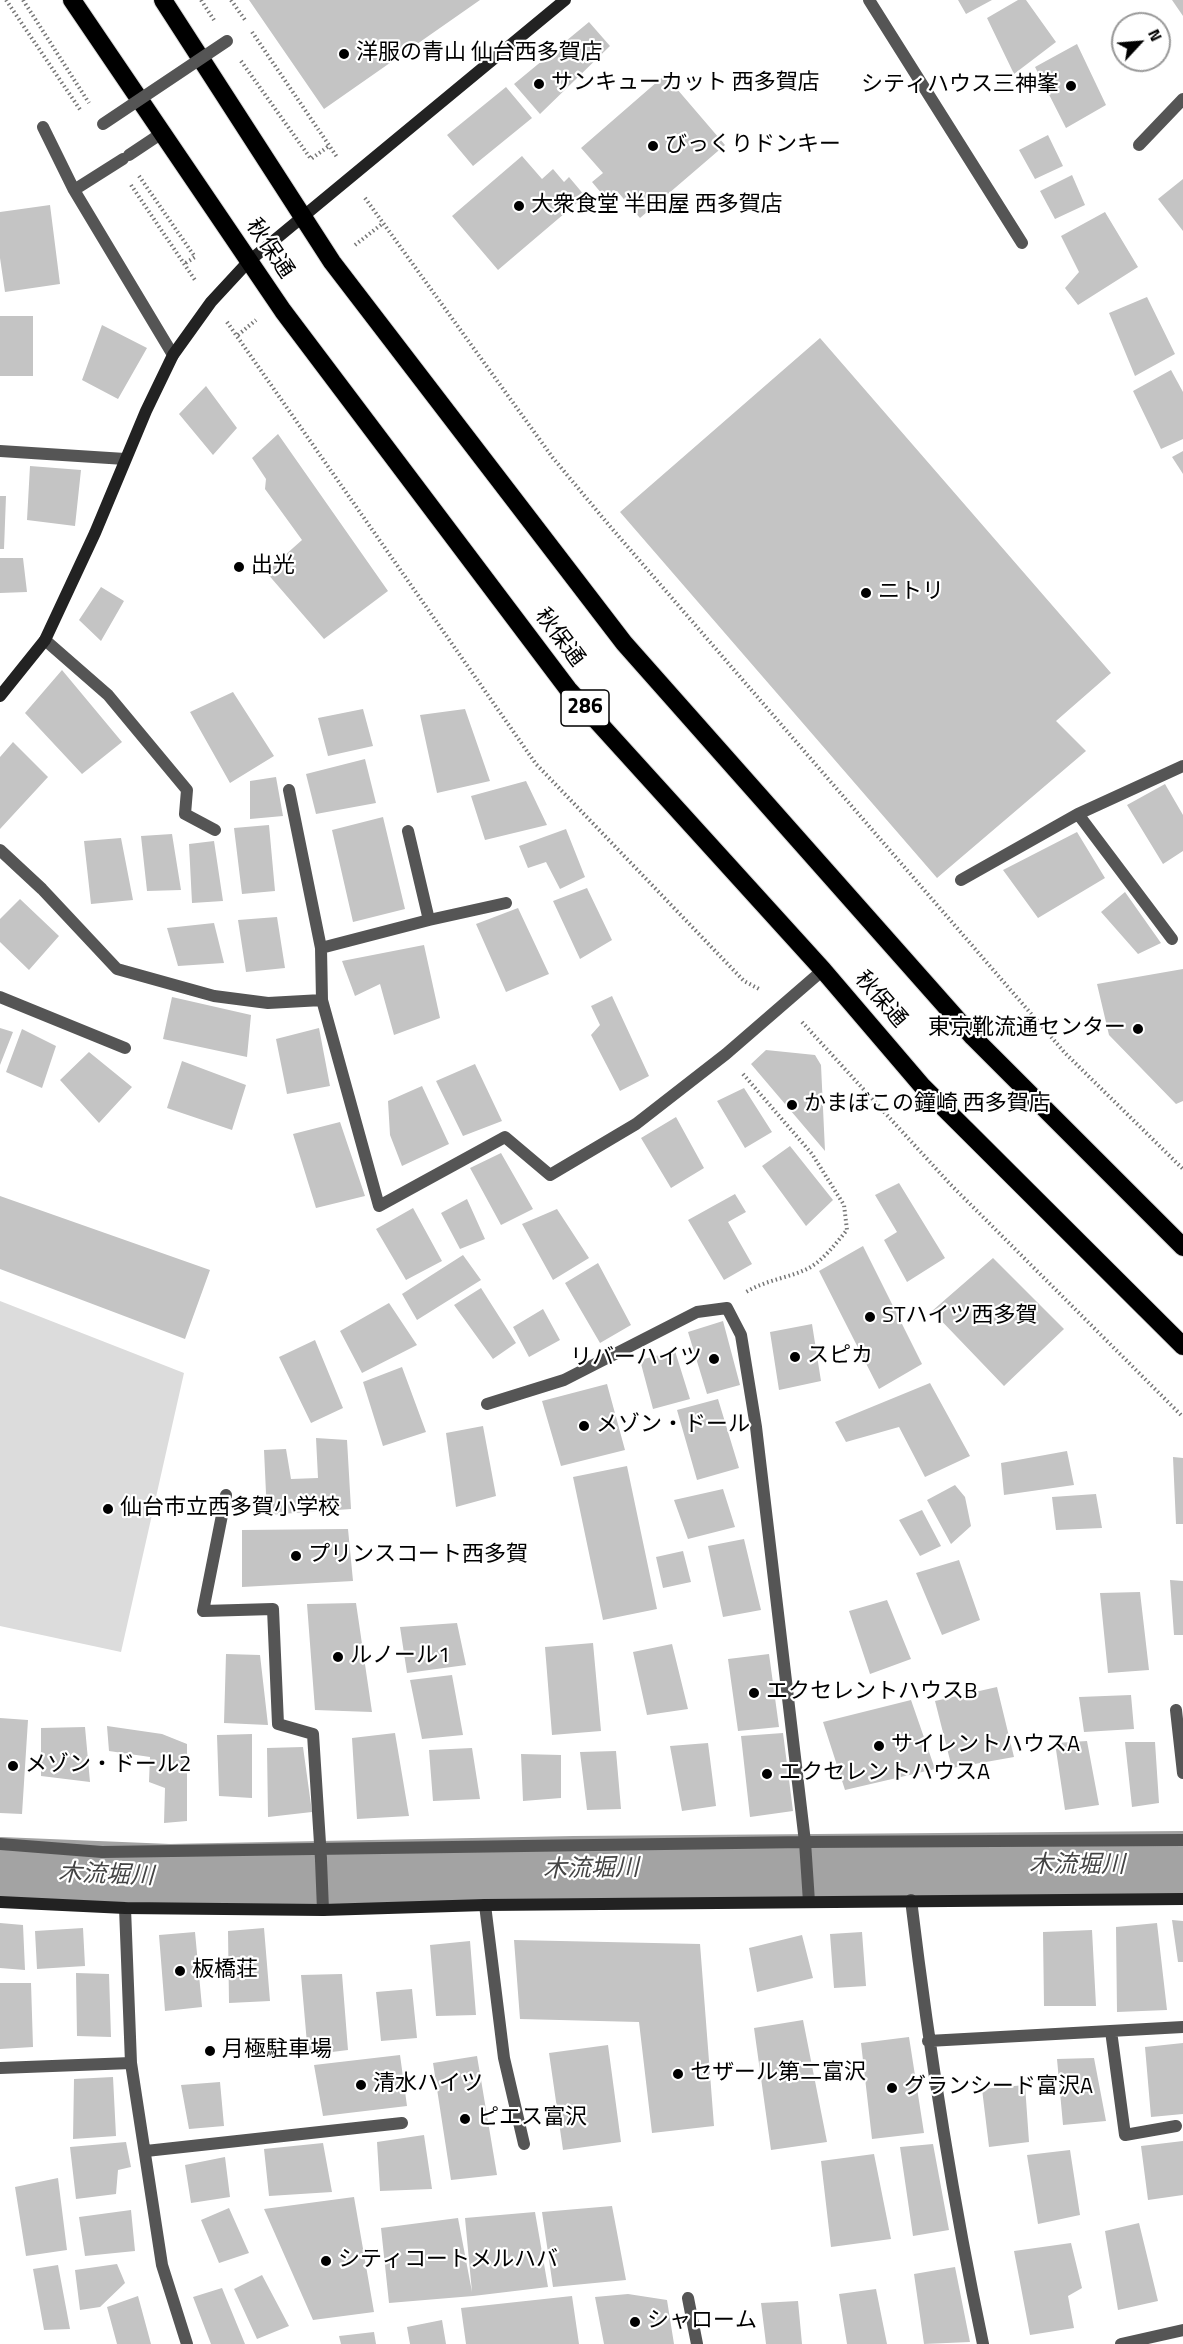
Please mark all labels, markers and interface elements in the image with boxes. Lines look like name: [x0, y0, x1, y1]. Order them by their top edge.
north arrow: [1111, 12, 1171, 72]
text: N: [1142, 25, 1169, 45]
place label: 洋服の青山 仙台西多賀店: [356, 41, 603, 67]
marker: 洋服の青山 仙台西多賀店: [337, 47, 351, 61]
place label: サンキューカット 西多賀店: [551, 71, 820, 97]
place label: シティハウス三神峯: [861, 73, 1059, 99]
marker: サンキューカット 西多賀店: [532, 77, 546, 91]
marker: シティハウス三神峯: [1064, 79, 1078, 93]
place label: びっくりドンキー: [665, 133, 841, 159]
marker: びっくりドンキー: [646, 139, 660, 153]
place label: 大衆食堂 半田屋 西多賀店: [531, 193, 783, 219]
marker: 大衆食堂 半田屋 西多賀店: [512, 199, 526, 213]
street label: 秋保通: [240, 214, 298, 284]
place label: 出光: [251, 554, 295, 580]
marker: 出光: [232, 560, 246, 574]
place label: ニトリ: [878, 580, 944, 606]
marker: ニトリ: [859, 586, 873, 600]
street label: 秋保通: [529, 604, 589, 672]
road number: 286: [561, 690, 609, 726]
street label: 秋保通: [848, 966, 912, 1034]
place label: 東京靴流通センター: [928, 1016, 1126, 1042]
marker: 東京靴流通センター: [1131, 1022, 1145, 1036]
place label: かまぼこの鐘崎 西多賀店: [804, 1092, 1051, 1118]
marker: かまぼこの鐘崎 西多賀店: [785, 1098, 799, 1112]
place label: STハイツ西多賀: [882, 1304, 1037, 1330]
marker: STハイツ西多賀: [863, 1310, 877, 1324]
place label: スピカ: [807, 1344, 873, 1370]
place label: リバーハイツ: [570, 1346, 702, 1372]
marker: スピカ: [788, 1350, 802, 1364]
marker: リバーハイツ: [707, 1352, 721, 1366]
place label: メゾン・ドール: [596, 1413, 750, 1439]
marker: メゾン・ドール: [577, 1419, 591, 1433]
place label: 仙台市立西多賀小学校: [120, 1496, 340, 1522]
marker: 仙台市立西多賀小学校: [101, 1502, 115, 1516]
place label: プリンスコート西多賀: [308, 1543, 528, 1569]
marker: プリンスコート西多賀: [289, 1549, 303, 1563]
place label: ルノール1: [350, 1644, 450, 1670]
marker: ルノール1: [331, 1650, 345, 1664]
place label: エクセレントハウスB: [766, 1680, 978, 1706]
marker: エクセレントハウスB: [747, 1686, 761, 1700]
place label: サイレントハウスA: [891, 1733, 1080, 1759]
marker: サイレントハウスA: [872, 1739, 886, 1753]
place label: メゾン・ドール2: [25, 1753, 191, 1779]
marker: メゾン・ドール2: [6, 1759, 20, 1773]
place label: エクセレントハウスA: [779, 1761, 990, 1787]
marker: エクセレントハウスA: [760, 1767, 774, 1781]
water label: 木流堀川: [1029, 1852, 1125, 1880]
water label: 木流堀川: [543, 1855, 639, 1885]
water label: 木流堀川: [58, 1860, 154, 1892]
place label: 板橋荘: [192, 1958, 258, 1984]
marker: 板橋荘: [173, 1964, 187, 1978]
place label: 月極駐車場: [222, 2038, 332, 2064]
marker: 月極駐車場: [203, 2044, 217, 2058]
place label: セザール第二富沢: [690, 2061, 866, 2087]
marker: セザール第二富沢: [671, 2067, 685, 2081]
place label: 清水ハイツ: [373, 2072, 483, 2098]
place label: グランシード富沢A: [904, 2075, 1093, 2101]
marker: 清水ハイツ: [354, 2078, 368, 2092]
marker: グランシード富沢A: [885, 2081, 899, 2095]
place label: ピエス富沢: [477, 2106, 587, 2132]
marker: ピエス富沢: [458, 2112, 472, 2126]
place label: シティコートメルハバ: [338, 2248, 558, 2274]
marker: シティコートメルハバ: [319, 2254, 333, 2268]
place label: シャローム: [647, 2309, 757, 2335]
marker: シャローム: [628, 2315, 642, 2329]

